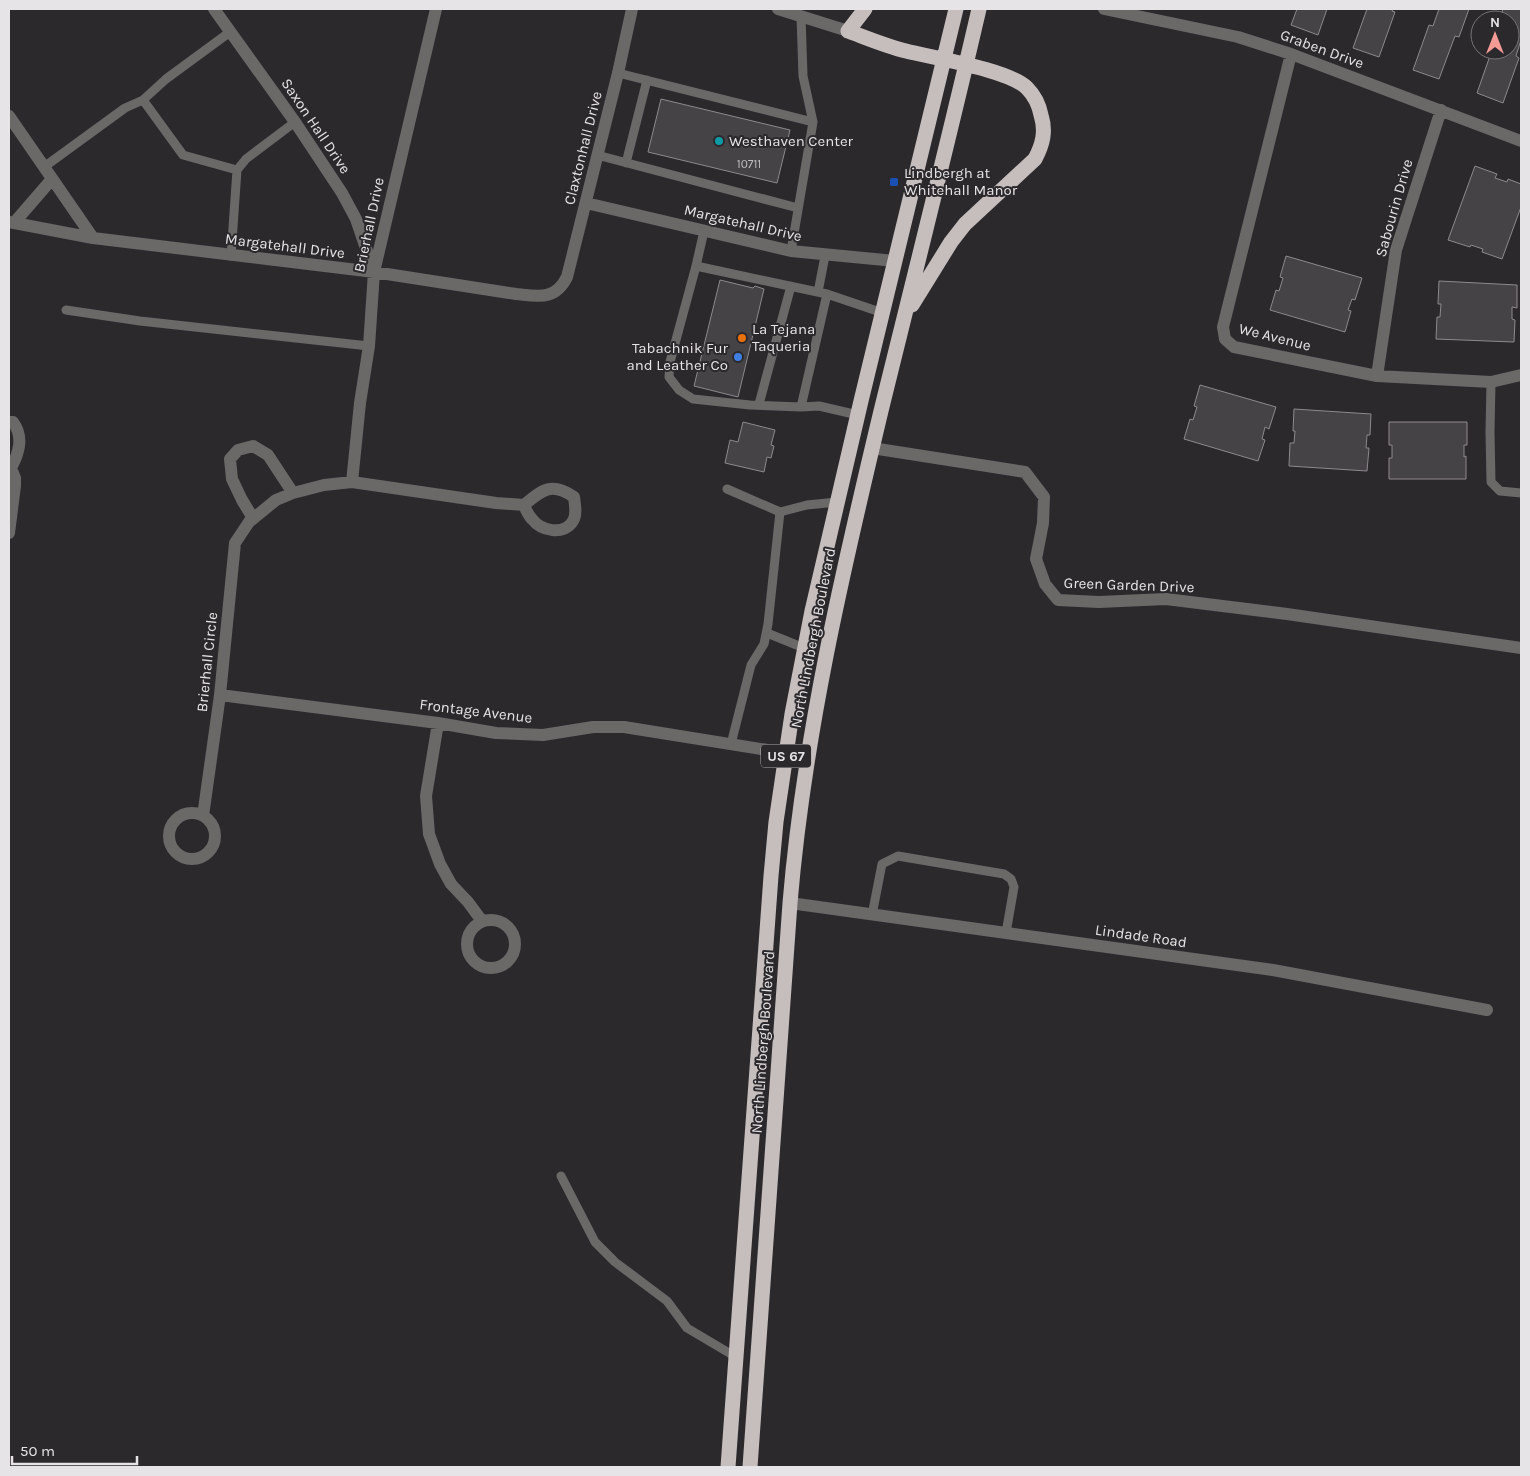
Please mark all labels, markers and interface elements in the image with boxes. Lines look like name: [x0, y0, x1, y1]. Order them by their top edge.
north arrow: [1470, 10, 1520, 60]
text: N: [1490, 14, 1500, 31]
street label: Graben Drive: [1278, 26, 1366, 72]
street label: Saxon Hall Drive: [277, 75, 355, 177]
street label: Claxtonhall Drive: [560, 89, 606, 207]
place label: Westhaven Center: [729, 132, 854, 150]
marker: Westhaven Center: [713, 135, 725, 147]
house number: 10711: [737, 157, 761, 171]
street label: Sabourin Drive: [1371, 157, 1417, 259]
place label: Lindbergh at Whitehall Manor: [904, 164, 1018, 199]
street label: Brierhall Drive: [350, 176, 388, 274]
marker: Lindbergh at Whitehall Manor: [888, 176, 900, 188]
street label: Margatehall Drive: [682, 201, 804, 245]
street label: Margatehall Drive: [224, 230, 346, 262]
street label: We Avenue: [1237, 319, 1313, 355]
place label: La Tejana Taqueria: [752, 320, 815, 355]
marker: La Tejana Taqueria: [736, 332, 748, 344]
place label: Tabachnik Fur and Leather Co: [626, 339, 729, 374]
marker: Tabachnik Fur and Leather Co: [732, 351, 744, 363]
street label: North Lindbergh Boulevard: [787, 546, 839, 730]
street label: Green Garden Drive: [1063, 574, 1195, 596]
street label: Brierhall Circle: [193, 611, 221, 713]
street label: Frontage Avenue: [419, 695, 533, 727]
road number: US 67: [761, 744, 811, 768]
street label: Lindade Road: [1094, 921, 1188, 951]
street label: North Lindbergh Boulevard: [748, 950, 778, 1134]
scale bar: [12, 1434, 138, 1466]
text: 50 m: [20, 1442, 55, 1460]

